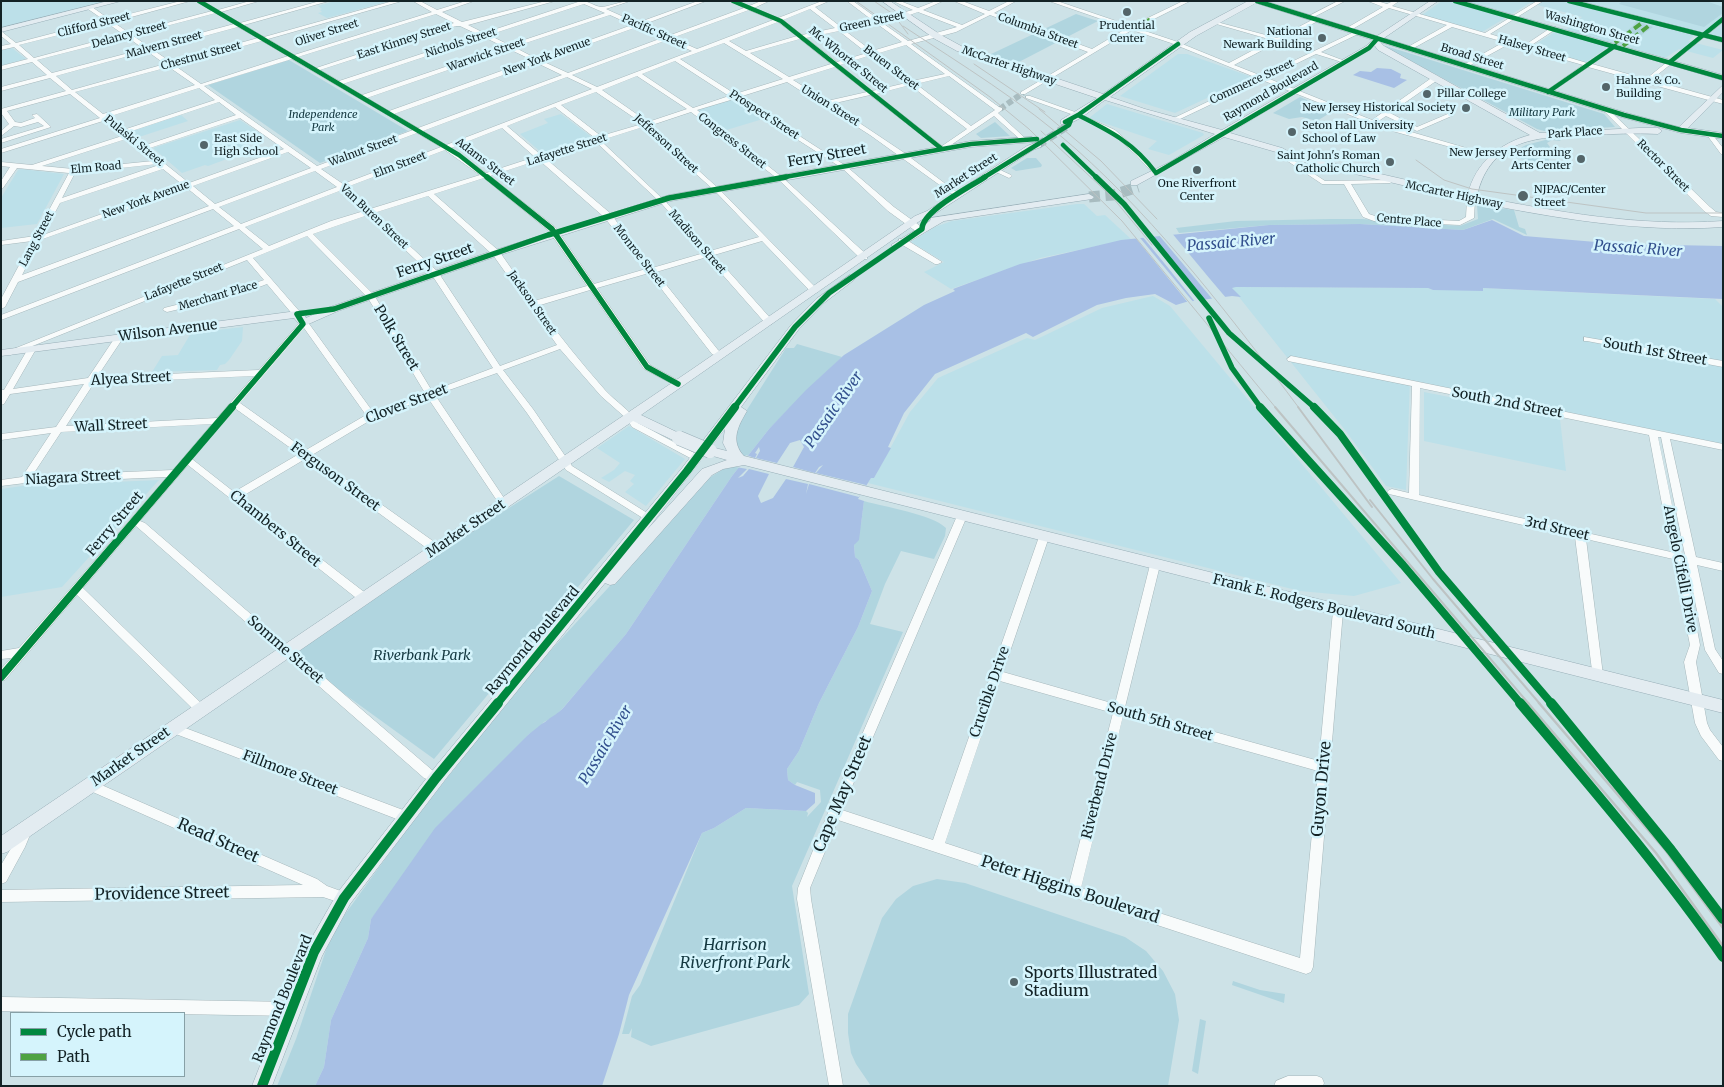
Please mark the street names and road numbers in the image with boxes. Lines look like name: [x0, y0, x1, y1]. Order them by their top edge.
street label: Washington Street: [1543, 8, 1641, 48]
street label: Green Street: [839, 9, 905, 35]
street label: Clifford Street: [56, 10, 132, 40]
street label: Columbia Street: [996, 10, 1080, 52]
street label: Pacific Street: [620, 12, 688, 52]
street label: Oliver Street: [294, 17, 360, 49]
street label: Delancy Street: [90, 19, 168, 51]
street label: East Kinney Street: [355, 20, 453, 62]
street label: Mc Whorter Street: [806, 24, 890, 96]
street label: Nichols Street: [424, 25, 498, 61]
street label: Malvern Street: [124, 28, 204, 62]
street label: Halsey Street: [1497, 33, 1567, 65]
street label: New York Avenue: [502, 35, 592, 79]
street label: Warwick Street: [446, 36, 526, 74]
street label: Chestnut Street: [160, 39, 242, 73]
street label: Broad Street: [1439, 41, 1505, 73]
street label: Bruen Street: [861, 43, 921, 93]
street label: McCarter Highway: [960, 44, 1058, 88]
street label: Commerce Street: [1208, 57, 1296, 107]
street label: Raymond Boulevard: [1221, 59, 1321, 125]
street label: Union Street: [798, 83, 862, 129]
street label: Prospect Street: [727, 88, 801, 142]
street label: Congress Street: [695, 110, 769, 172]
street label: Jefferson Street: [631, 112, 701, 176]
street label: Pulaski Street: [101, 113, 167, 169]
street label: Park Place: [1547, 125, 1603, 141]
street label: Lafayette Street: [525, 131, 609, 169]
street label: Walnut Street: [327, 132, 399, 170]
street label: Adams Street: [453, 135, 517, 189]
street label: Rector Street: [1634, 137, 1692, 195]
street label: Ferry Street: [786, 141, 868, 171]
street label: Elm Street: [372, 149, 428, 181]
street label: Market Street: [932, 151, 1000, 201]
street label: Elm Road: [70, 159, 122, 177]
street label: New York Avenue: [101, 178, 191, 222]
street label: McCarter Highway: [1404, 178, 1504, 212]
street label: Van Buren Street: [337, 182, 411, 252]
street label: Madison Street: [666, 207, 728, 277]
street label: Lang Street: [17, 209, 57, 269]
street label: Centre Place: [1376, 212, 1442, 230]
street label: Monroe Street: [611, 222, 667, 290]
street label: Ferry Street: [395, 240, 475, 282]
street label: Lafayette Street: [143, 260, 225, 304]
street label: Jackson Street: [505, 268, 559, 338]
street label: Merchant Place: [177, 278, 259, 314]
street label: Polk Street: [370, 302, 422, 374]
street label: Wilson Avenue: [118, 317, 218, 345]
street label: South 1st Street: [1602, 335, 1708, 369]
street label: Alyea Street: [90, 369, 172, 389]
street label: Clover Street: [364, 381, 450, 427]
street label: South 2nd Street: [1450, 384, 1564, 422]
street label: Wall Street: [74, 416, 148, 436]
street label: Ferguson Street: [287, 439, 383, 515]
street label: Niagara Street: [25, 467, 121, 489]
street label: Chambers Street: [226, 487, 324, 571]
street label: Ferry Street: [83, 488, 147, 560]
street label: Market Street: [423, 496, 509, 562]
street label: Angelo Cifelli Drive: [1659, 504, 1701, 634]
street label: 3rd Street: [1523, 513, 1591, 545]
street label: Frank E. Rodgers Boulevard South: [1211, 571, 1437, 643]
street label: Raymond Boulevard: [483, 583, 583, 699]
street label: Somme Street: [244, 612, 326, 688]
street label: Crucible Drive: [967, 644, 1013, 740]
street label: South 5th Street: [1105, 699, 1215, 745]
street label: Market Street: [88, 724, 174, 790]
street label: Riverbend Drive: [1079, 731, 1121, 841]
street label: Cape May Street: [810, 733, 876, 855]
street label: Guyon Drive: [1308, 740, 1336, 838]
street label: Fillmore Street: [240, 747, 340, 799]
street label: Read Street: [174, 814, 262, 868]
street label: Peter Higgins Boulevard: [978, 852, 1162, 928]
street label: Providence Street: [94, 883, 230, 905]
street label: Raymond Boulevard: [250, 933, 316, 1065]

